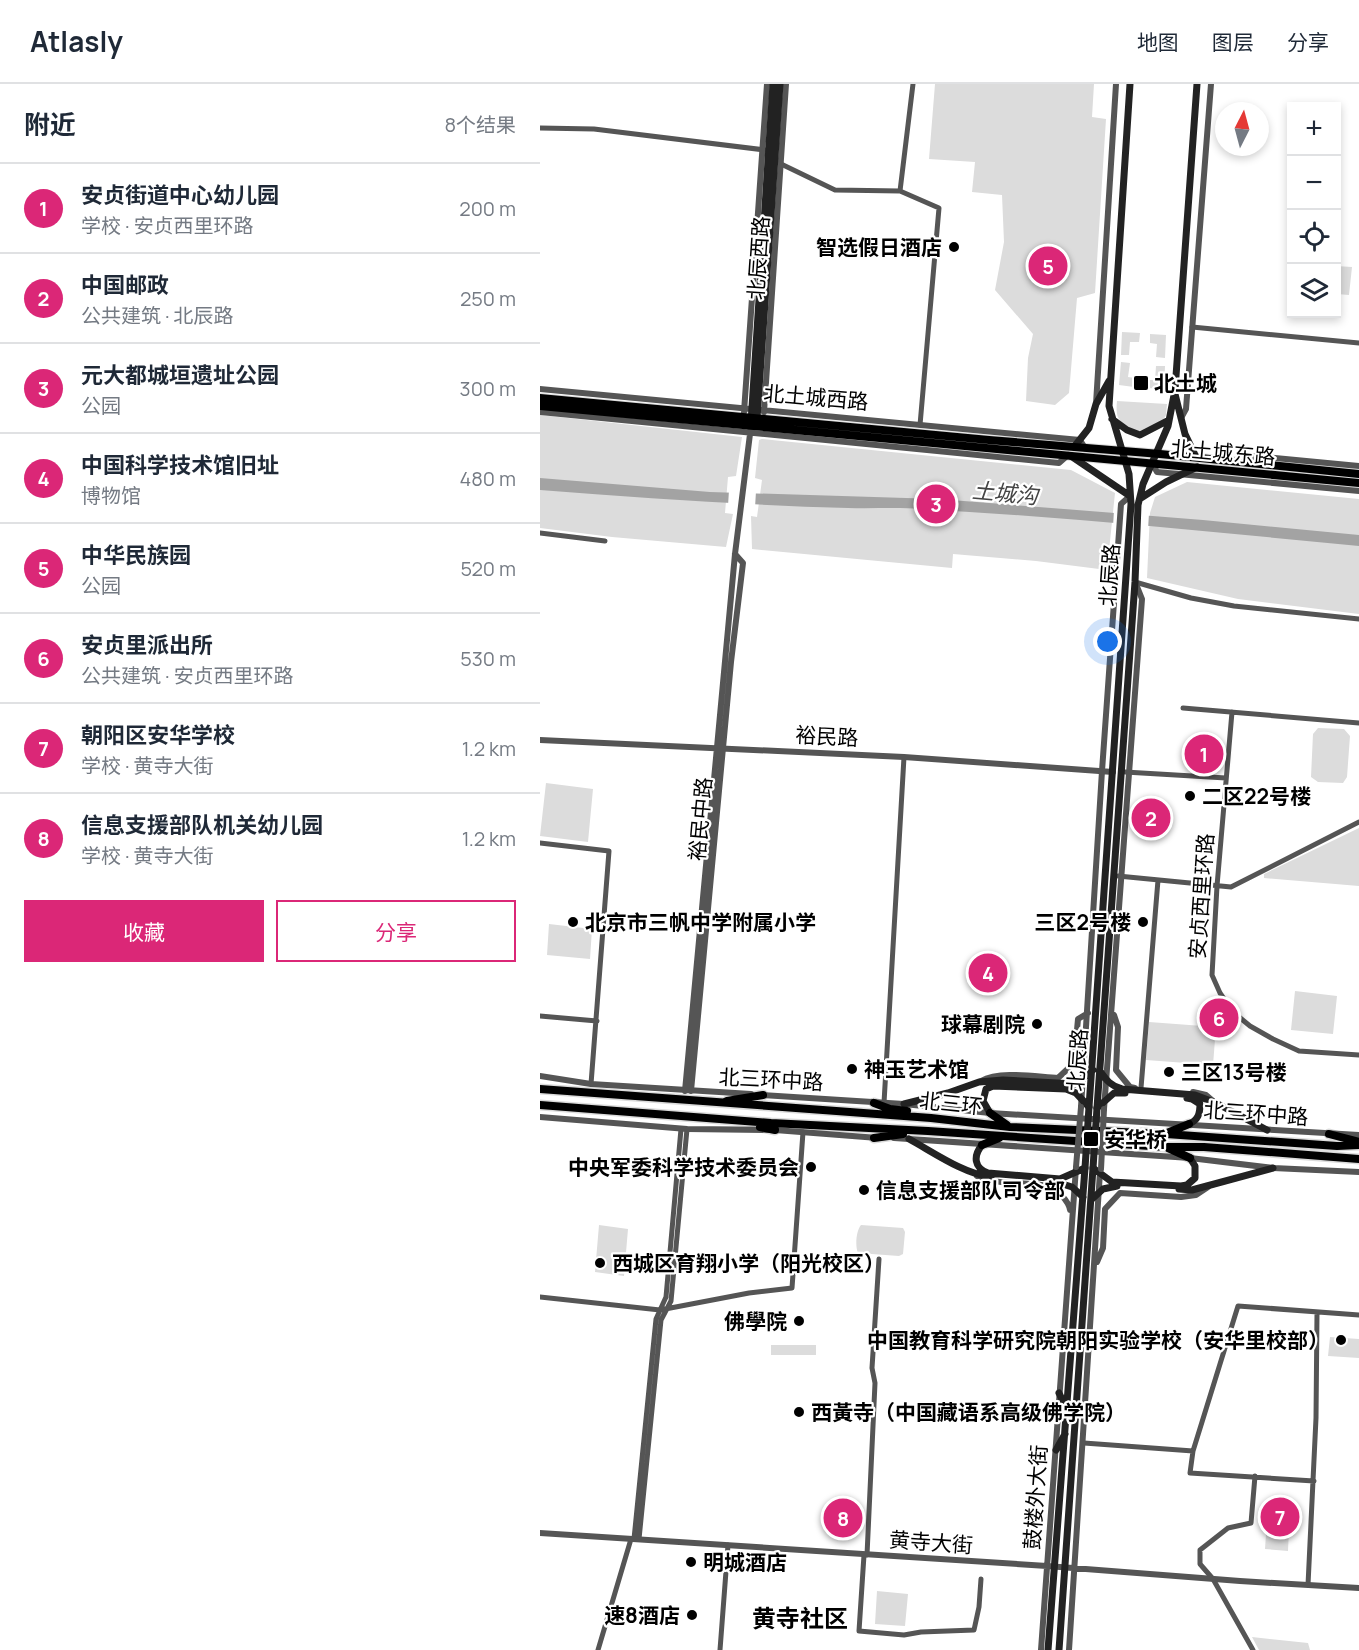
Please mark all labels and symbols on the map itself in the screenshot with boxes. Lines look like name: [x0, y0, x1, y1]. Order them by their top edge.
north arrow: [1215, 102, 1269, 156]
street label: 北辰西路: [741, 215, 775, 301]
place label: 智选假日酒店: [816, 233, 942, 261]
marker: 智选假日酒店: [947, 240, 961, 254]
pin: 5: [1028, 244, 1068, 288]
place label: 北土城: [1154, 369, 1217, 397]
marker: 北土城: [1132, 374, 1150, 392]
street label: 北土城西路: [762, 378, 870, 416]
street label: 北土城东路: [1169, 433, 1277, 471]
water label: 土城沟: [971, 475, 1041, 511]
pin: 3: [916, 482, 956, 526]
street label: 北辰路: [1093, 543, 1125, 607]
your location: [1093, 627, 1122, 656]
street label: 裕民路: [795, 720, 859, 752]
pin: 1: [1184, 732, 1224, 776]
street label: 裕民中路: [682, 776, 718, 862]
place label: 二区22号楼: [1202, 782, 1311, 810]
marker: 二区22号楼: [1183, 789, 1197, 803]
pin: 2: [1132, 796, 1170, 840]
street label: 安贞西里环路: [1183, 832, 1219, 960]
place label: 北京市三帆中学附属小学: [585, 908, 816, 936]
place label: 三区2号楼: [1034, 908, 1131, 936]
marker: 北京市三帆中学附属小学: [566, 915, 580, 929]
marker: 三区2号楼: [1136, 915, 1150, 929]
pin: 4: [968, 950, 1008, 996]
pin: 6: [1200, 996, 1238, 1040]
place label: 球幕剧院: [941, 1010, 1025, 1038]
marker: 球幕剧院: [1030, 1017, 1044, 1031]
street label: 北辰路: [1061, 1028, 1093, 1092]
place label: 神玉艺术馆: [864, 1055, 969, 1083]
place label: 三区13号楼: [1181, 1058, 1286, 1086]
street label: 北三环中路: [718, 1062, 824, 1096]
marker: 神玉艺术馆: [845, 1062, 859, 1076]
marker: 三区13号楼: [1162, 1065, 1176, 1079]
street label: 北三环: [918, 1086, 984, 1120]
street label: 北三环中路: [1203, 1095, 1309, 1131]
place label: 安华桥: [1104, 1125, 1167, 1153]
marker: 安华桥: [1082, 1130, 1100, 1148]
place label: 中央军委科学技术委员会: [568, 1153, 799, 1181]
marker: 中央军委科学技术委员会: [804, 1160, 818, 1174]
place label: 信息支援部队司令部: [876, 1176, 1065, 1204]
marker: 信息支援部队司令部: [857, 1183, 871, 1197]
place label: 西城区育翔小学（阳光校区）: [612, 1249, 885, 1277]
marker: 西城区育翔小学（阳光校区）: [593, 1256, 607, 1270]
place label: 佛學院: [724, 1307, 787, 1335]
marker: 佛學院: [792, 1314, 806, 1328]
place label: 中国教育科学研究院朝阳实验学校（安华里校部）: [867, 1326, 1329, 1354]
marker: 中国教育科学研究院朝阳实验学校（安华里校部）: [1334, 1333, 1348, 1347]
place label: 西黃寺（中国藏语系高级佛学院）: [811, 1398, 1126, 1426]
marker: 西黃寺（中国藏语系高级佛学院）: [792, 1405, 806, 1419]
street label: 鼓楼外大街: [1017, 1444, 1053, 1550]
pin: 7: [1260, 1494, 1300, 1540]
pin: 8: [824, 1496, 862, 1540]
street label: 黄寺大街: [888, 1525, 974, 1559]
place label: 明城酒店: [703, 1548, 787, 1576]
marker: 明城酒店: [684, 1555, 698, 1569]
place label: 速8酒店: [604, 1601, 680, 1629]
district label: 黄寺社区: [752, 1601, 848, 1634]
marker: 速8酒店: [685, 1608, 699, 1622]

